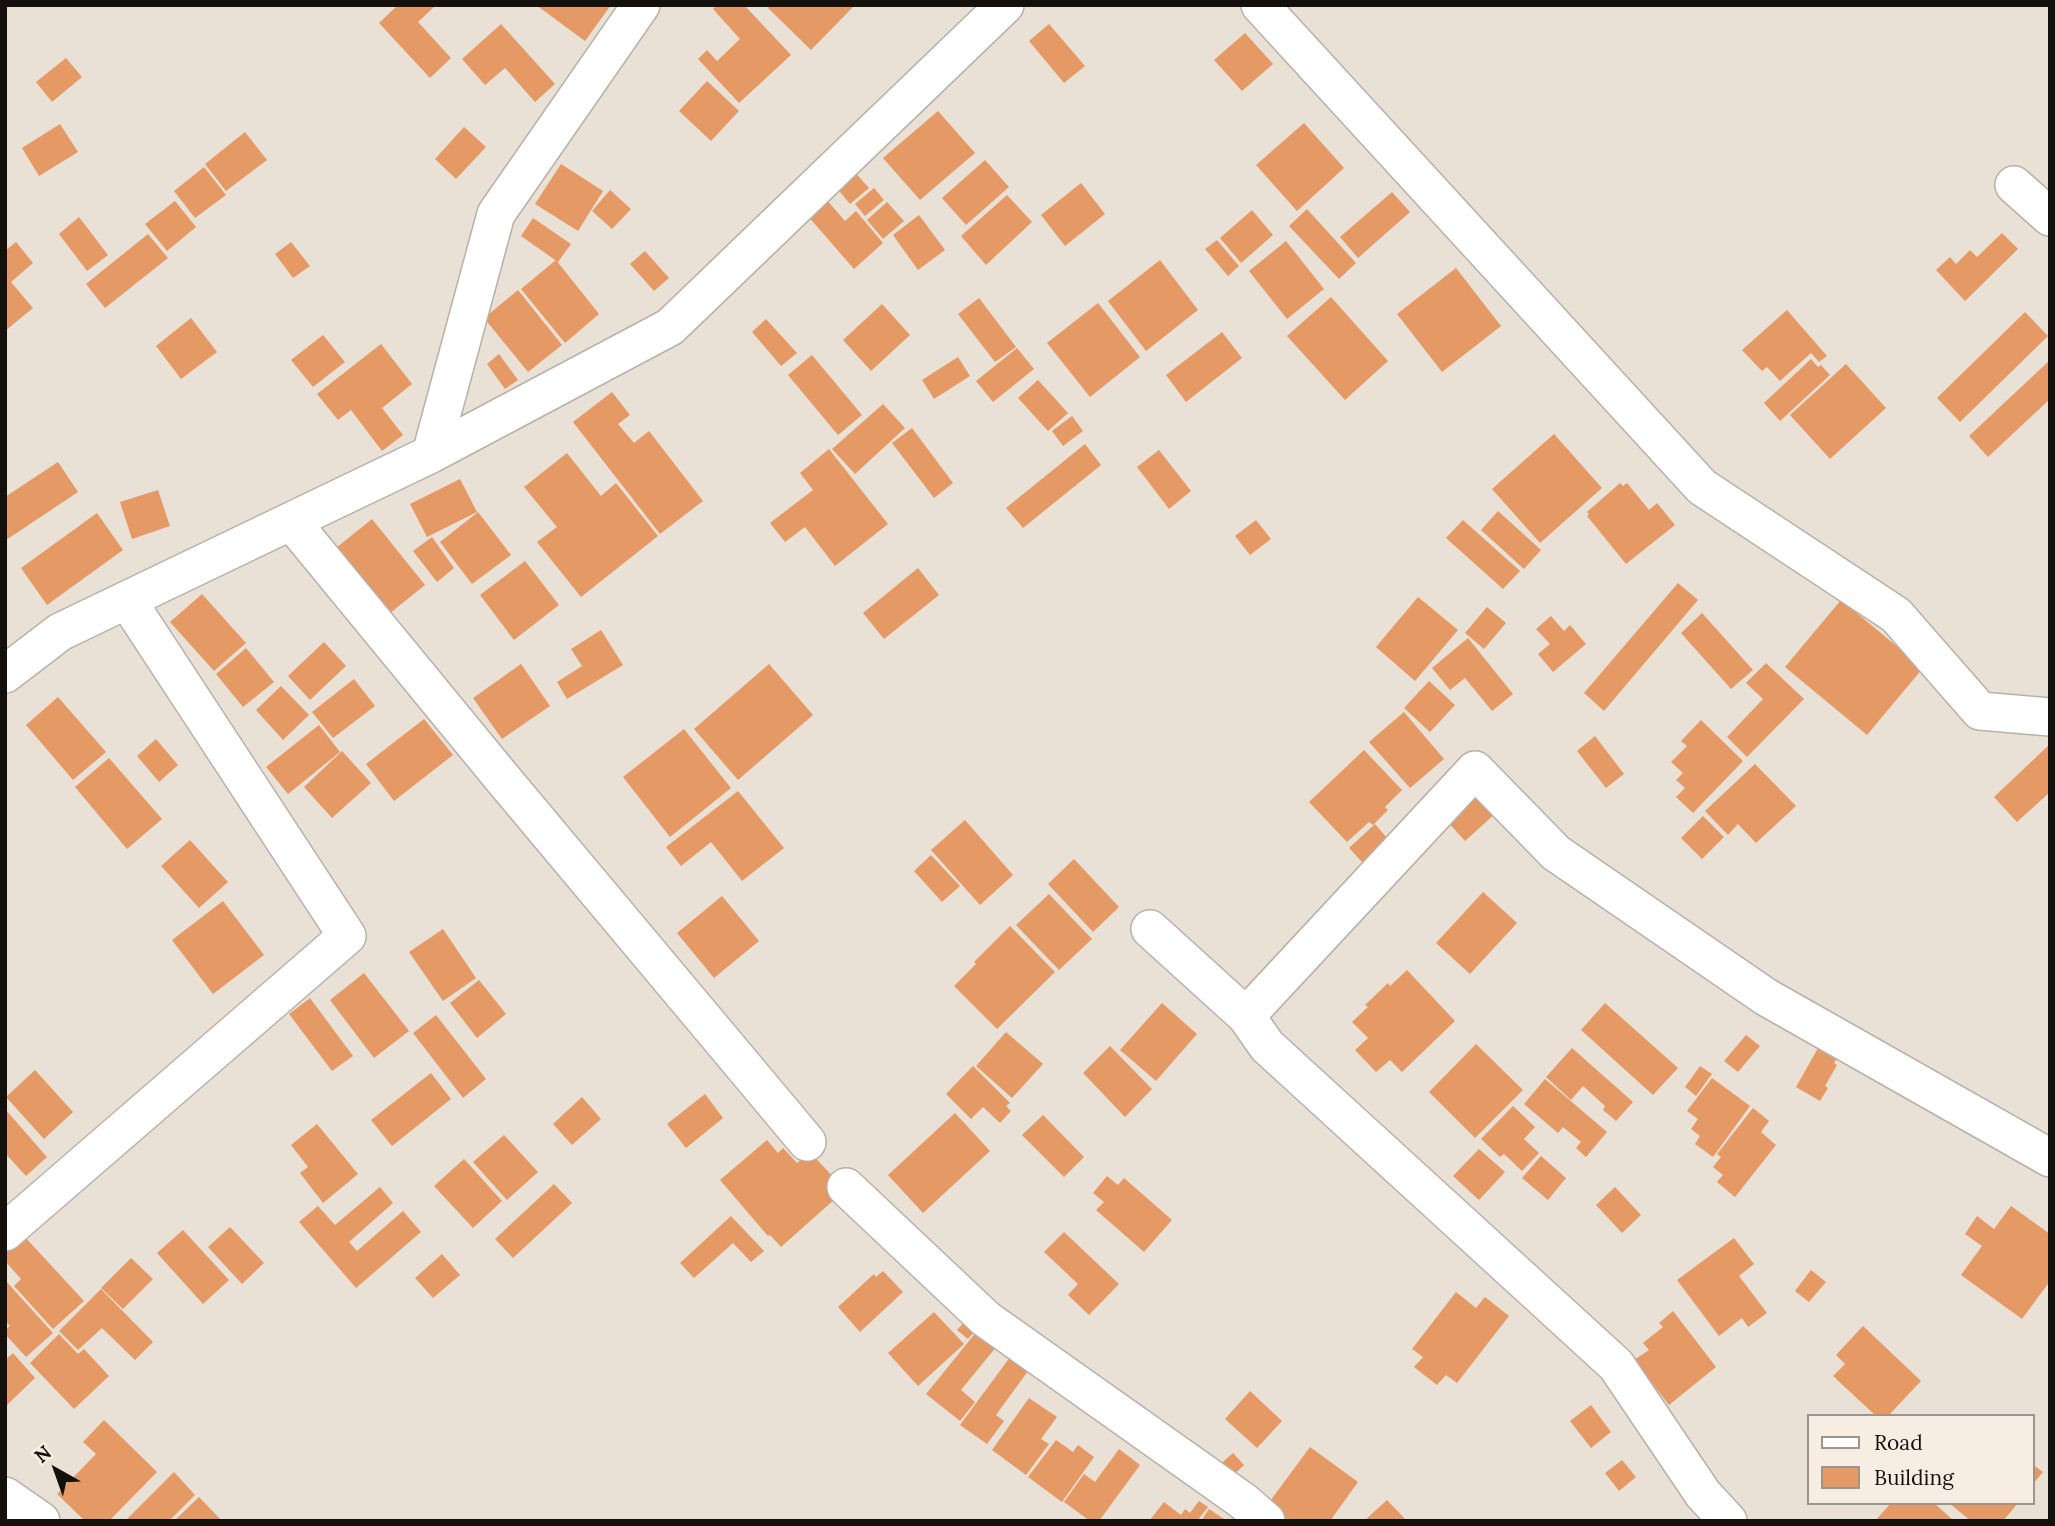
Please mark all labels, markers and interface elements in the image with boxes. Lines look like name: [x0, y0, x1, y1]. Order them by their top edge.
legend: [1806, 1414, 2034, 1505]
text: Road: [1874, 1429, 1923, 1456]
north arrow: [21, 1435, 91, 1505]
text: N: [29, 1440, 56, 1468]
text: Building: [1874, 1464, 1954, 1491]

